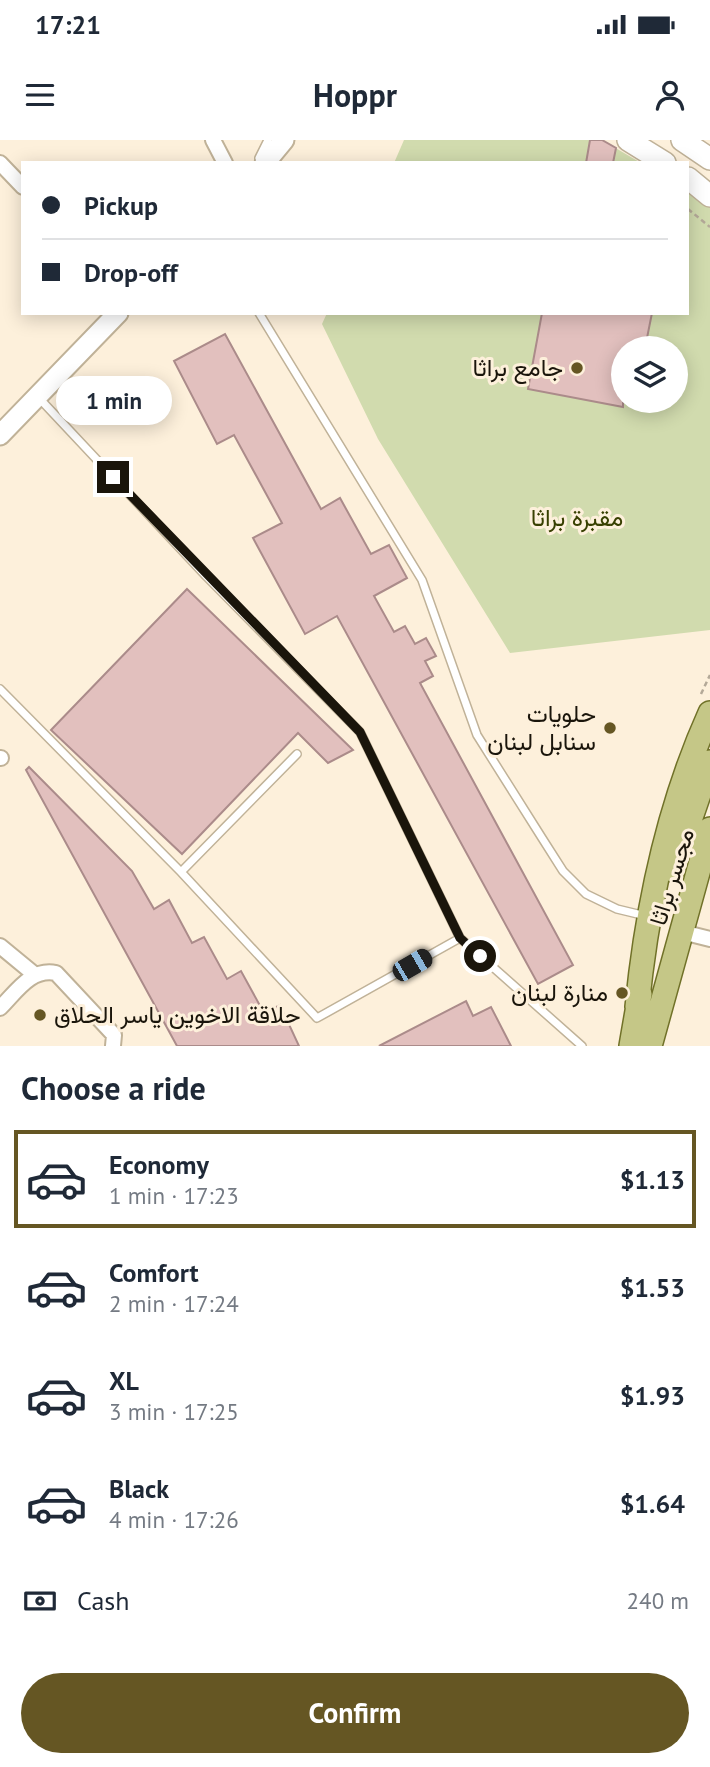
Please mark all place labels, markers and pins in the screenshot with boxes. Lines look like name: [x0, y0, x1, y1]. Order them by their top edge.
place label: جامع براثا: [473, 352, 563, 385]
marker: جامع براثا: [569, 360, 585, 376]
place label: حلويات سنابل لبنان: [487, 698, 596, 757]
marker: حلويات سنابل لبنان: [602, 720, 618, 736]
place label: منارة لبنان: [511, 977, 608, 1008]
marker: منارة لبنان: [614, 985, 630, 1001]
place label: حلاقة الاخوين ياسر الحلاق: [54, 999, 301, 1030]
marker: حلاقة الاخوين ياسر الحلاق: [32, 1007, 48, 1023]

